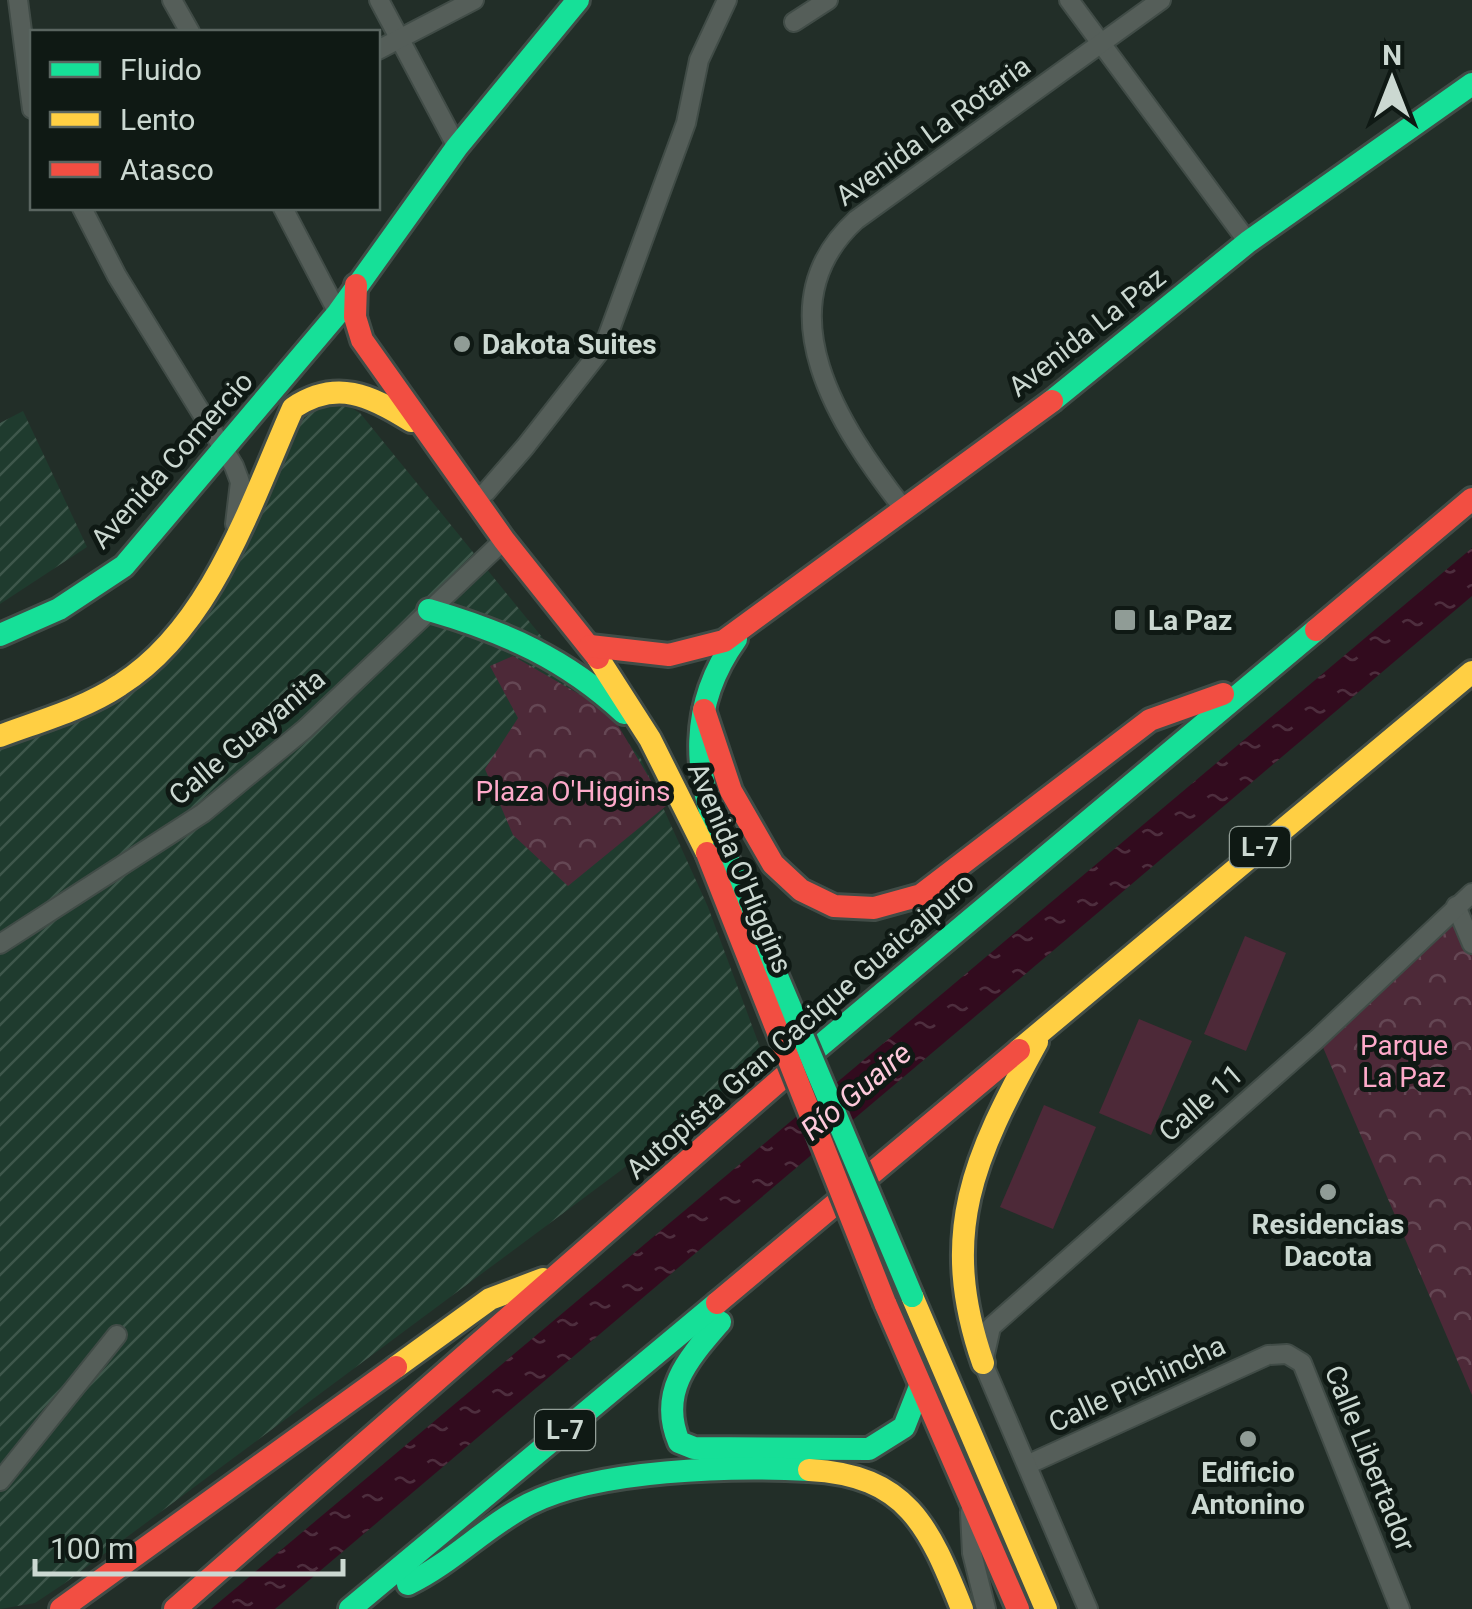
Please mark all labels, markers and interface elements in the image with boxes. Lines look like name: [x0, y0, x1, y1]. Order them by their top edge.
legend: [30, 30, 380, 210]
north arrow: [1342, 30, 1442, 130]
text: N: [1382, 39, 1402, 72]
street label: Avenida La Rotaria: [829, 49, 1037, 213]
text: Fluido: [120, 52, 202, 87]
text: Lento: [120, 102, 195, 137]
text: Atasco: [120, 152, 214, 187]
street label: Avenida La Paz: [1002, 261, 1172, 403]
place label: Dakota Suites: [482, 328, 657, 361]
marker: Dakota Suites: [451, 333, 473, 355]
street label: Avenida Comercio: [84, 365, 260, 555]
place label: La Paz: [1148, 604, 1232, 637]
marker: La Paz: [1112, 607, 1138, 633]
street label: Calle Guayanita: [162, 662, 332, 812]
street label: Avenida O'Higgins: [681, 758, 799, 978]
park label: Plaza O'Higgins: [476, 775, 670, 808]
road number: L-7: [1230, 827, 1290, 867]
street label: Autopista Gran Cacique Guaicaipuro: [619, 866, 981, 1186]
park label: Parque La Paz: [1360, 1029, 1448, 1094]
water label: Río Guaire: [794, 1035, 918, 1147]
street label: Calle 11: [1152, 1058, 1250, 1148]
marker: Residencias Dacota: [1317, 1181, 1339, 1203]
place label: Residencias Dacota: [1252, 1208, 1404, 1273]
street label: Calle Pichincha: [1043, 1329, 1231, 1439]
street label: Calle Libertador: [1318, 1360, 1422, 1556]
road number: L-7: [535, 1410, 595, 1450]
marker: Edificio Antonino: [1237, 1428, 1259, 1450]
place label: Edificio Antonino: [1191, 1456, 1305, 1521]
scale bar: [35, 1514, 342, 1576]
text: 100 m: [50, 1531, 134, 1566]

